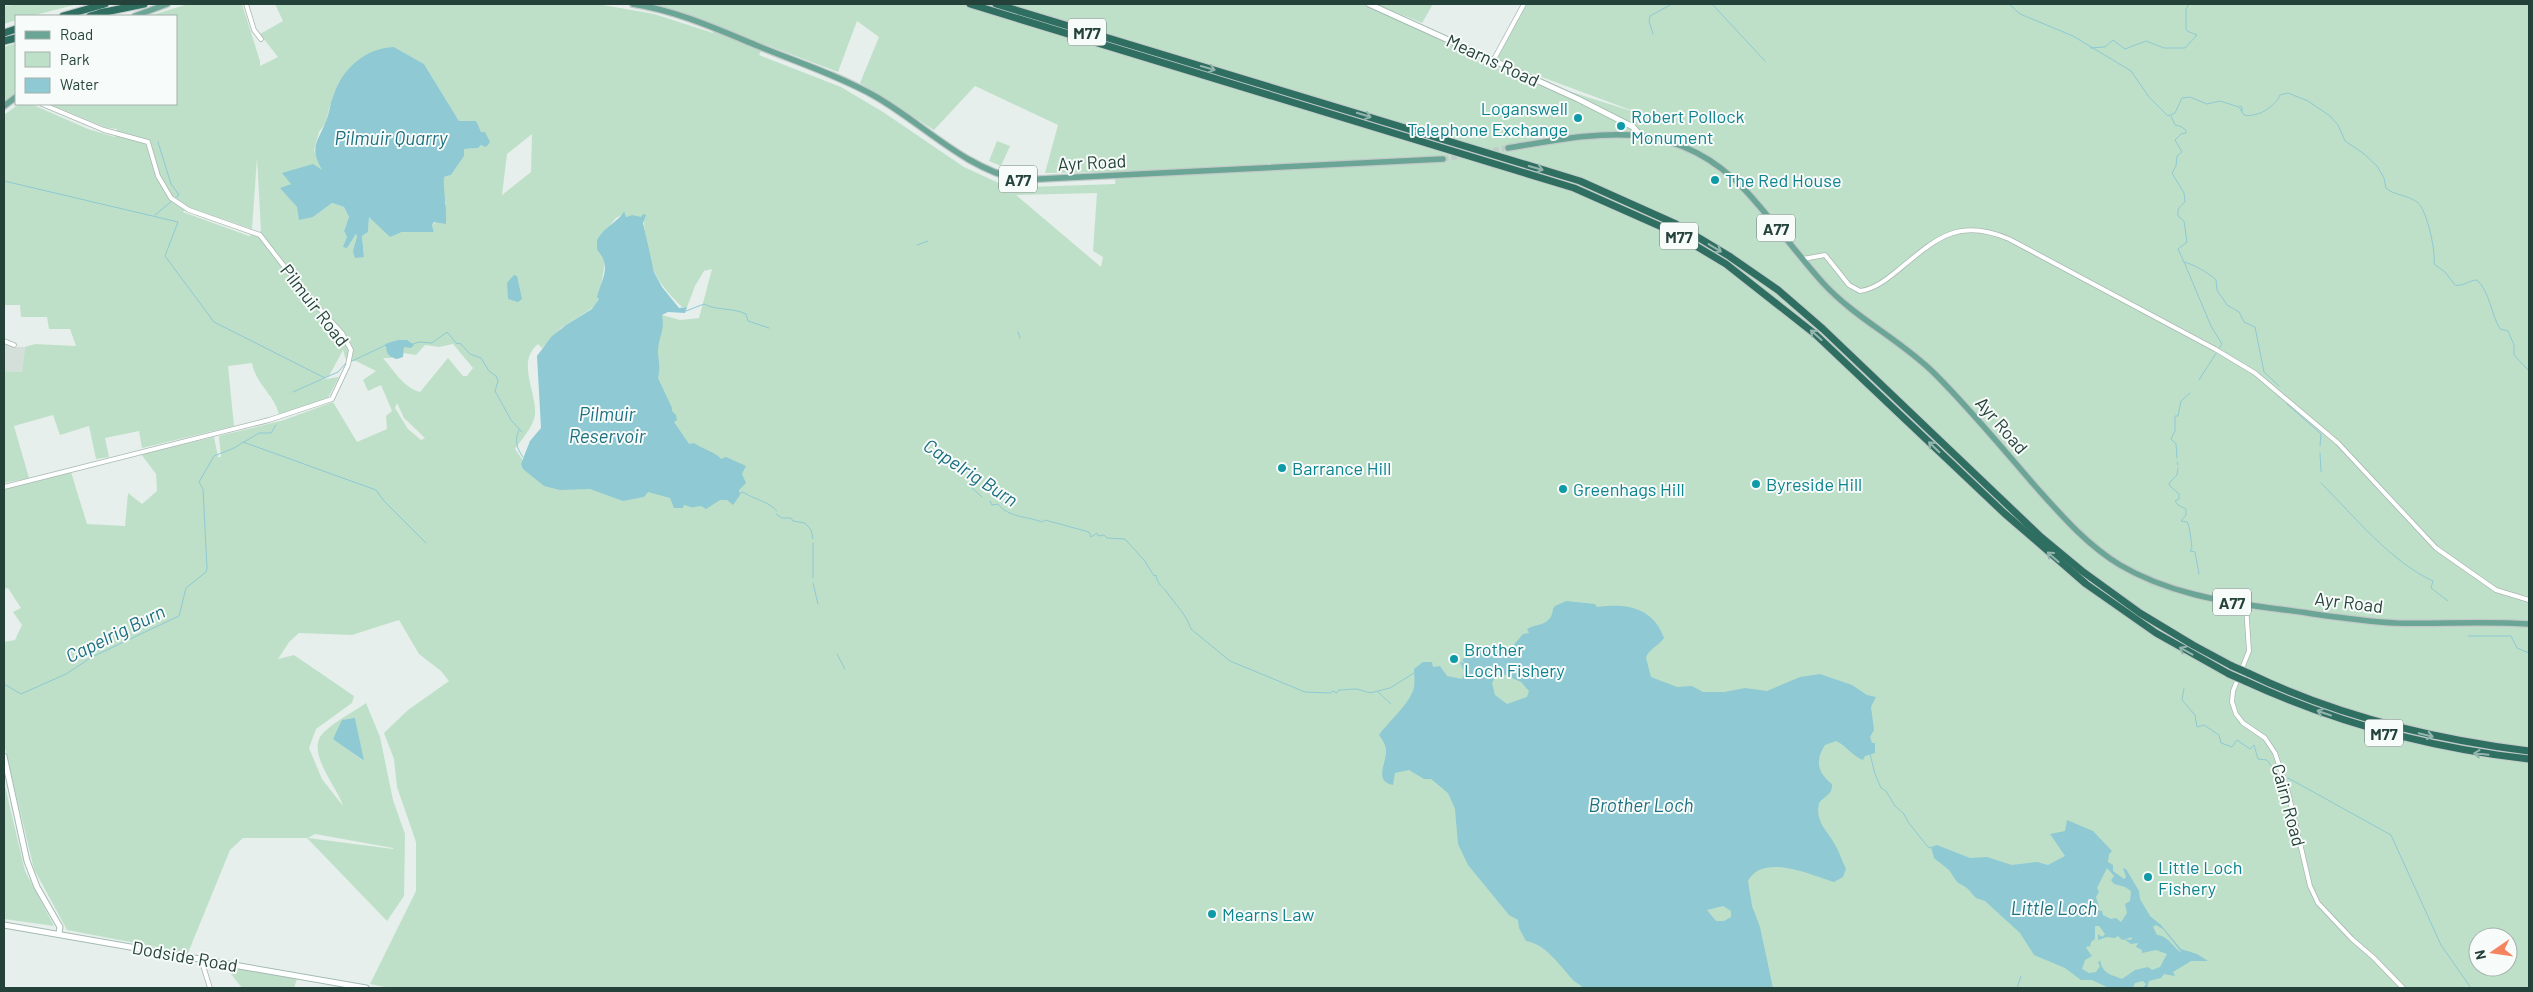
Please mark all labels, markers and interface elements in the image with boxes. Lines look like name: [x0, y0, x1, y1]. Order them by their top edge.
legend: [15, 15, 178, 105]
road number: M77: [1068, 18, 1106, 46]
text: Road: [60, 25, 93, 43]
street label: Mearns Road: [1443, 29, 1543, 91]
text: Park: [60, 50, 90, 68]
one-way arrow: [1200, 64, 1216, 74]
text: Water: [60, 75, 99, 93]
place label: Loganswell Telephone Exchange: [1407, 97, 1568, 140]
place label: Robert Pollock Monument: [1631, 105, 1745, 148]
one-way arrow: [1355, 110, 1371, 120]
marker: Loganswell Telephone Exchange: [1572, 112, 1584, 124]
marker: Robert Pollock Monument: [1615, 120, 1627, 132]
water label: Pilmuir Quarry: [334, 126, 448, 149]
street label: Ayr Road: [1057, 149, 1127, 175]
one-way arrow: [1527, 163, 1543, 173]
road number: A77: [999, 165, 1037, 192]
place label: The Red House: [1725, 169, 1841, 191]
marker: The Red House: [1709, 174, 1721, 186]
road number: A77: [1757, 214, 1795, 242]
road number: M77: [1660, 222, 1698, 250]
one-way arrow: [1708, 243, 1722, 253]
street label: Pilmuir Road: [276, 259, 354, 351]
one-way arrow: [1810, 329, 1823, 341]
street label: Ayr Road: [1971, 392, 2033, 458]
water label: Pilmuir Reservoir: [569, 402, 647, 447]
water label: Capelrig Burn: [919, 433, 1023, 511]
one-way arrow: [1928, 441, 1940, 453]
place label: Barrance Hill: [1292, 457, 1391, 479]
marker: Barrance Hill: [1276, 462, 1288, 474]
place label: Byreside Hill: [1766, 473, 1862, 495]
place label: Greenhags Hill: [1573, 478, 1685, 500]
marker: Byreside Hill: [1750, 478, 1762, 490]
marker: Greenhags Hill: [1557, 483, 1569, 495]
one-way arrow: [2047, 552, 2060, 563]
street label: Ayr Road: [2314, 587, 2384, 617]
road number: A77: [2213, 588, 2251, 616]
water label: Capelrig Burn: [61, 599, 169, 667]
place label: Brother Loch Fishery: [1464, 638, 1565, 681]
one-way arrow: [2179, 645, 2194, 655]
marker: Brother Loch Fishery: [1448, 653, 1460, 665]
one-way arrow: [2316, 708, 2332, 717]
road number: M77: [2365, 720, 2403, 746]
one-way arrow: [2418, 731, 2434, 740]
one-way arrow: [2473, 749, 2489, 759]
street label: Cairn Road: [2267, 761, 2311, 849]
water label: Brother Loch: [1589, 793, 1693, 816]
place label: Little Loch Fishery: [2158, 856, 2242, 899]
marker: Little Loch Fishery: [2142, 871, 2154, 883]
water label: Little Loch: [2011, 896, 2097, 919]
place label: Mearns Law: [1222, 903, 1314, 925]
marker: Mearns Law: [1206, 908, 1218, 920]
north arrow: [2468, 927, 2518, 977]
street label: Dodside Road: [130, 936, 240, 976]
text: N: [2471, 949, 2489, 961]

